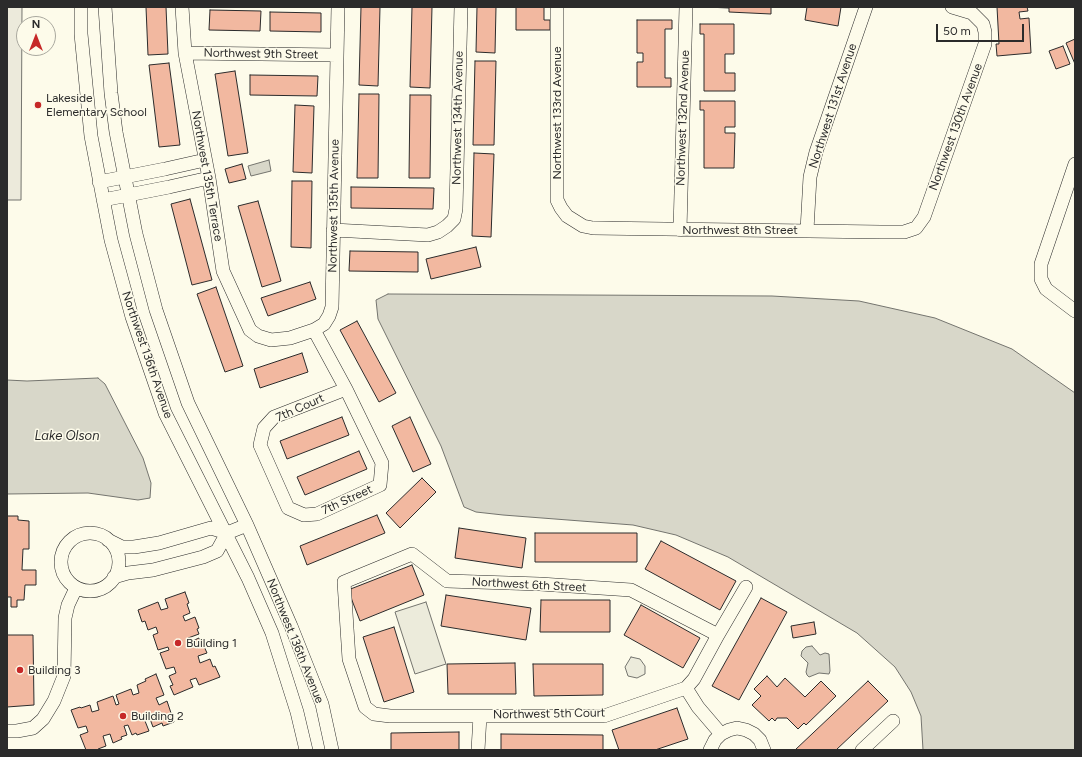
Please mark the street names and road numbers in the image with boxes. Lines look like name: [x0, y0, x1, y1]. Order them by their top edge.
street label: Northwest 131st Avenue: [806, 42, 860, 170]
street label: Northwest 9th Street: [203, 46, 319, 62]
street label: Northwest 133rd Avenue: [550, 46, 564, 180]
street label: Northwest 132nd Avenue: [673, 50, 693, 186]
street label: Northwest 134th Avenue: [450, 51, 466, 185]
street label: Northwest 130th Avenue: [926, 61, 986, 193]
street label: Northwest 135th Terrace: [188, 109, 226, 243]
street label: Northwest 135th Avenue: [326, 139, 342, 273]
street label: Northwest 8th Street: [682, 223, 798, 237]
street label: Northwest 136th Avenue: [118, 290, 176, 420]
street label: 7th Court: [274, 391, 326, 425]
street label: 7th Street: [319, 482, 375, 518]
street label: Northwest 6th Street: [471, 575, 587, 595]
street label: Northwest 136th Avenue: [263, 576, 327, 706]
street label: Northwest 5th Court: [493, 706, 605, 722]

